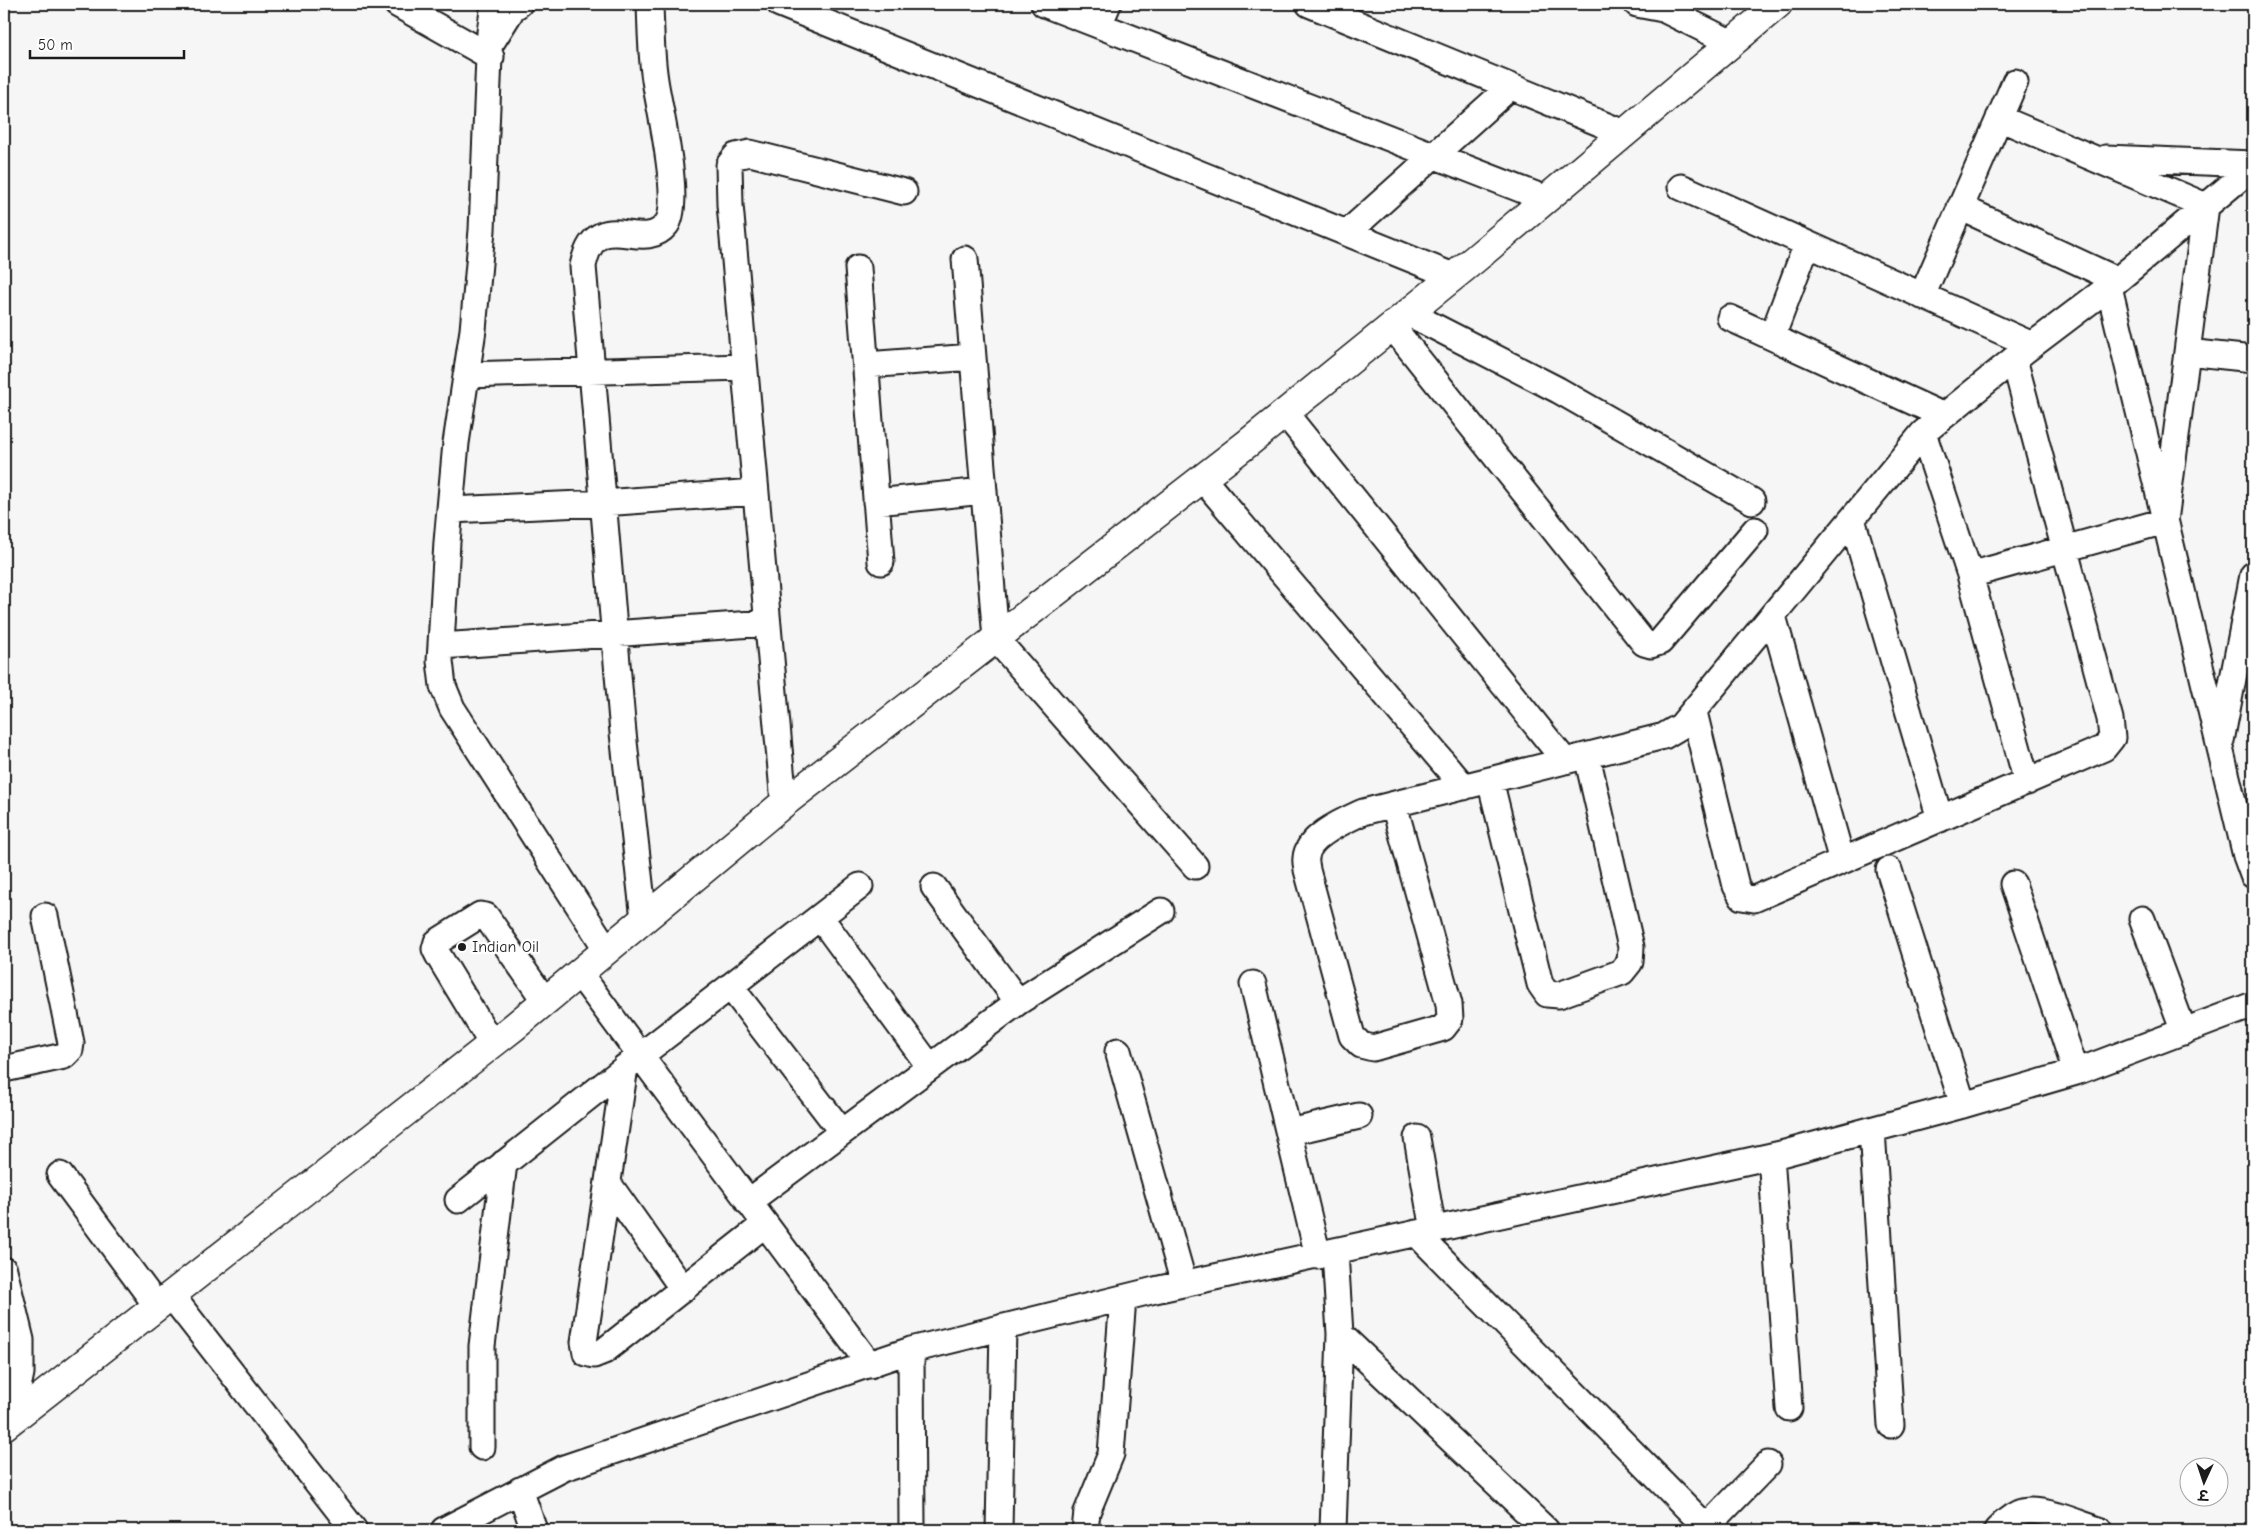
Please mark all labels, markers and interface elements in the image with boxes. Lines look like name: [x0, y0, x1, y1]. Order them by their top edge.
scale bar: [30, 28, 184, 60]
text: 50 m: [38, 36, 73, 54]
place label: Indian Oil: [472, 938, 539, 956]
marker: Indian Oil: [456, 941, 468, 953]
north arrow: [2180, 1456, 2230, 1506]
text: उ: [2197, 1486, 2210, 1503]

